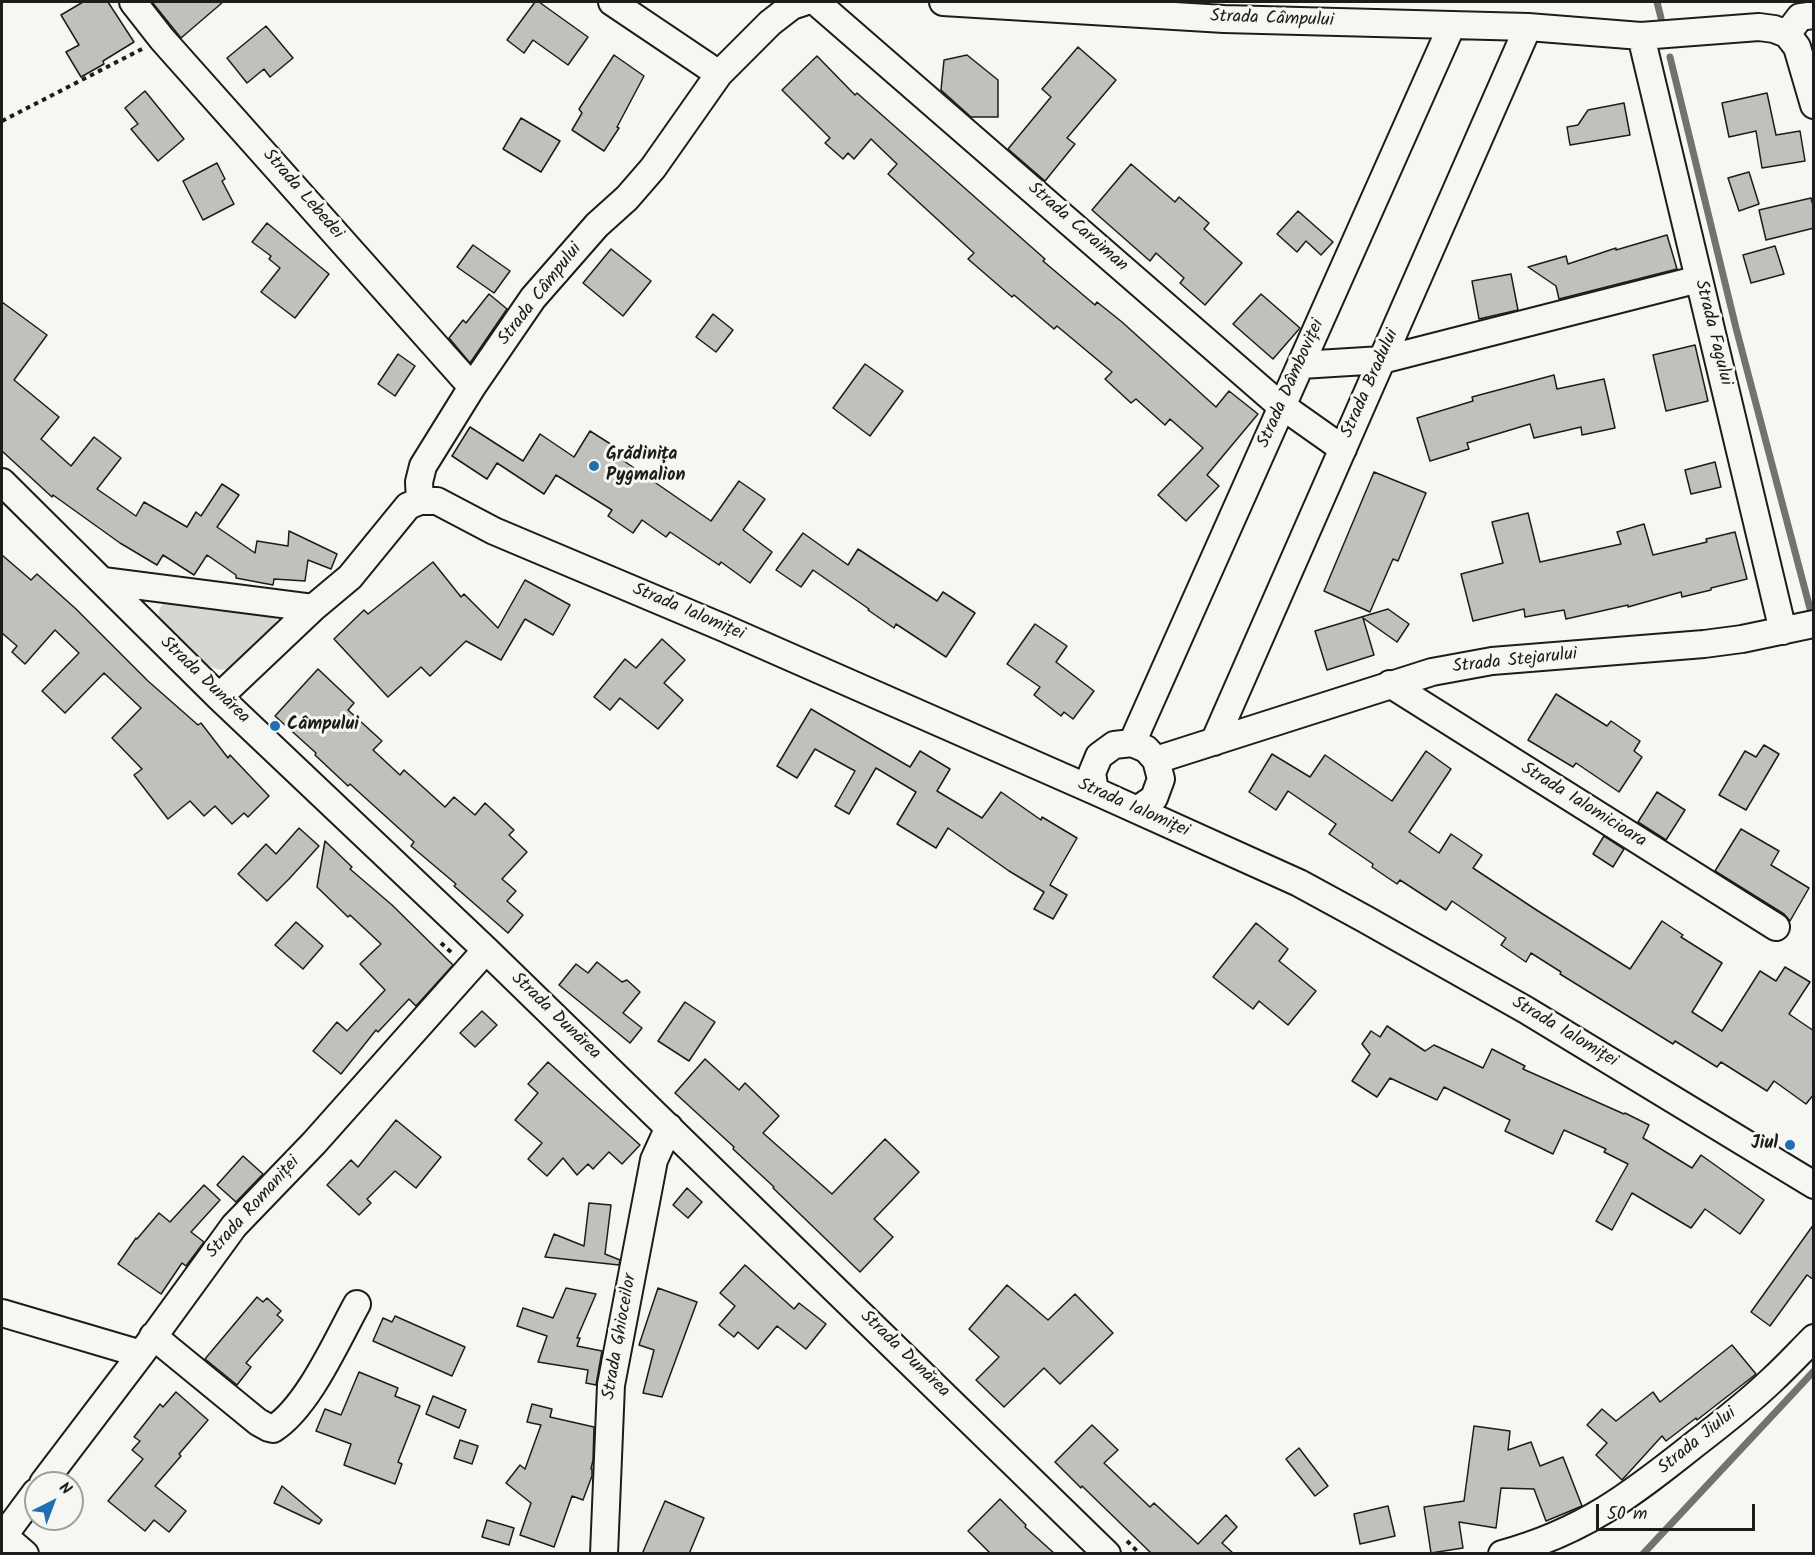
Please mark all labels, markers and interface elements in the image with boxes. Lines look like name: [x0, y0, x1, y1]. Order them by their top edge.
street label: Strada Câmpului: [1210, 7, 1334, 33]
street label: Strada Lebedei: [257, 145, 347, 245]
street label: Strada Caraiman: [1022, 179, 1132, 277]
street label: Strada Câmpului: [494, 240, 588, 350]
street label: Strada Fagului: [1688, 278, 1736, 388]
street label: Strada Dâmboviței: [1254, 316, 1330, 452]
street label: Strada Bradului: [1337, 326, 1405, 442]
place label: Grădinița Pygmalion: [606, 445, 685, 488]
marker: Grădinița Pygmalion: [587, 459, 601, 473]
street label: Strada Ialomiței: [629, 580, 747, 646]
street label: Strada Dunărea: [155, 633, 253, 729]
street label: Strada Stejarului: [1452, 645, 1578, 679]
place label: Câmpului: [287, 715, 359, 737]
marker: Câmpului: [268, 719, 282, 733]
street label: Strada Ialomicioara: [1516, 759, 1650, 853]
street label: Strada Ialomiței: [1074, 775, 1192, 843]
street label: Strada Dunărea: [506, 969, 604, 1065]
street label: Strada Ialomiței: [1507, 993, 1621, 1073]
place label: Jiul: [1751, 1134, 1778, 1156]
marker: Jiul: [1783, 1138, 1797, 1152]
street label: Strada Romaniței: [203, 1153, 305, 1263]
street label: Strada Ghioceilor: [599, 1272, 643, 1402]
street label: Strada Dunărea: [855, 1307, 953, 1403]
street label: Strada Jiului: [1655, 1404, 1741, 1480]
north arrow: [24, 1471, 84, 1531]
text: N: [53, 1476, 77, 1501]
scale bar: [1599, 1492, 1758, 1530]
text: 50 m: [1607, 1500, 1647, 1529]

